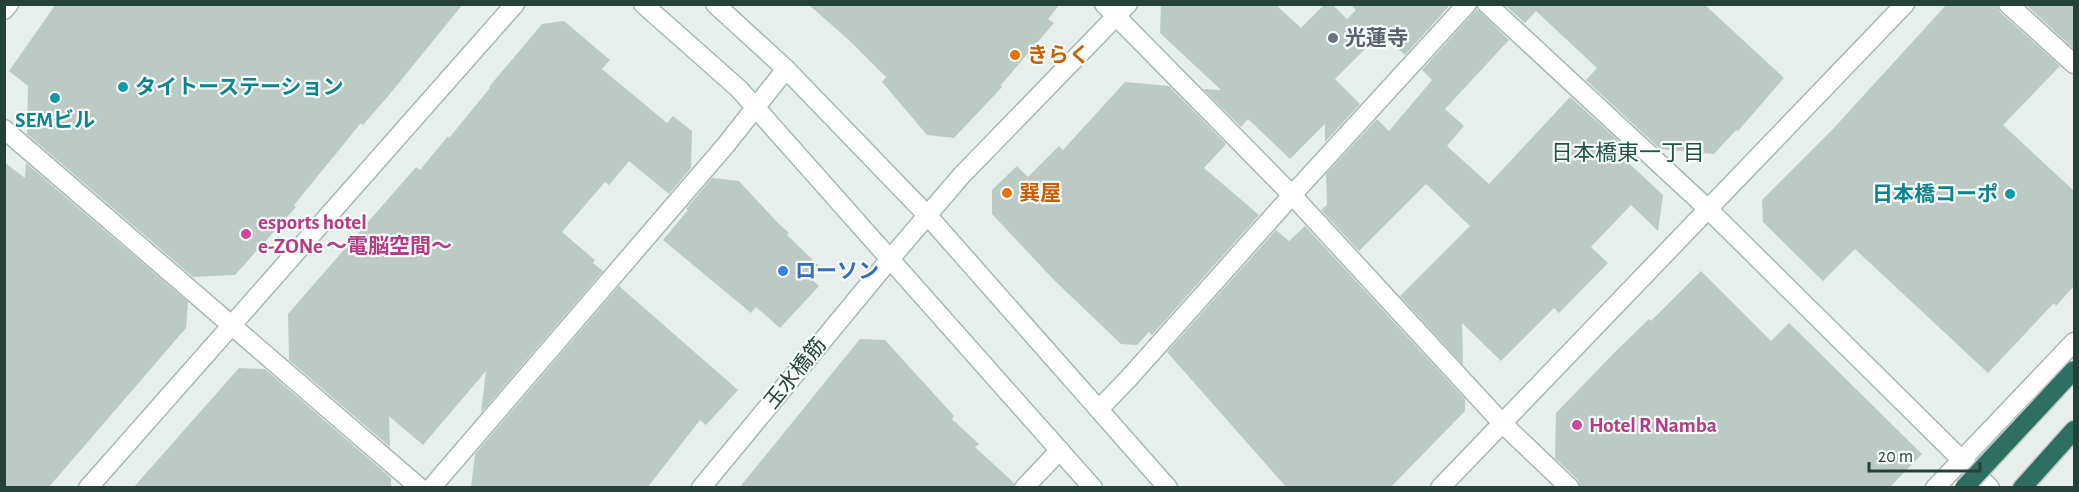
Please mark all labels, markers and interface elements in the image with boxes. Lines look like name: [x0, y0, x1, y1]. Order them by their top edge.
place label: 光蓮寺: [1345, 27, 1408, 49]
marker: 光蓮寺: [1326, 31, 1340, 45]
place label: きらく: [1027, 44, 1090, 66]
marker: きらく: [1008, 48, 1022, 62]
place label: タイトーステーション: [135, 76, 344, 98]
marker: タイトーステーション: [116, 80, 130, 94]
marker: SEMビル: [48, 91, 62, 105]
place label: SEMビル: [15, 109, 95, 131]
district label: 日本橋東一丁目: [1551, 141, 1705, 164]
place label: 巽屋: [1019, 183, 1061, 204]
place label: 日本橋コーポ: [1872, 183, 1998, 205]
marker: 巽屋: [1000, 186, 1014, 200]
marker: 日本橋コーポ: [2003, 187, 2017, 201]
place label: esports hotel e-ZONe ～電脳空間～: [258, 212, 452, 257]
marker: esports hotel e-ZONe ～電脳空間～: [239, 227, 253, 241]
place label: ローソン: [795, 261, 879, 282]
marker: ローソン: [776, 264, 790, 278]
street label: 玉水橋筋: [760, 333, 830, 413]
place label: Hotel R Namba: [1589, 415, 1717, 436]
marker: Hotel R Namba: [1570, 418, 1584, 432]
scale bar: [1869, 435, 1980, 473]
text: 20 m: [1878, 448, 1913, 466]

